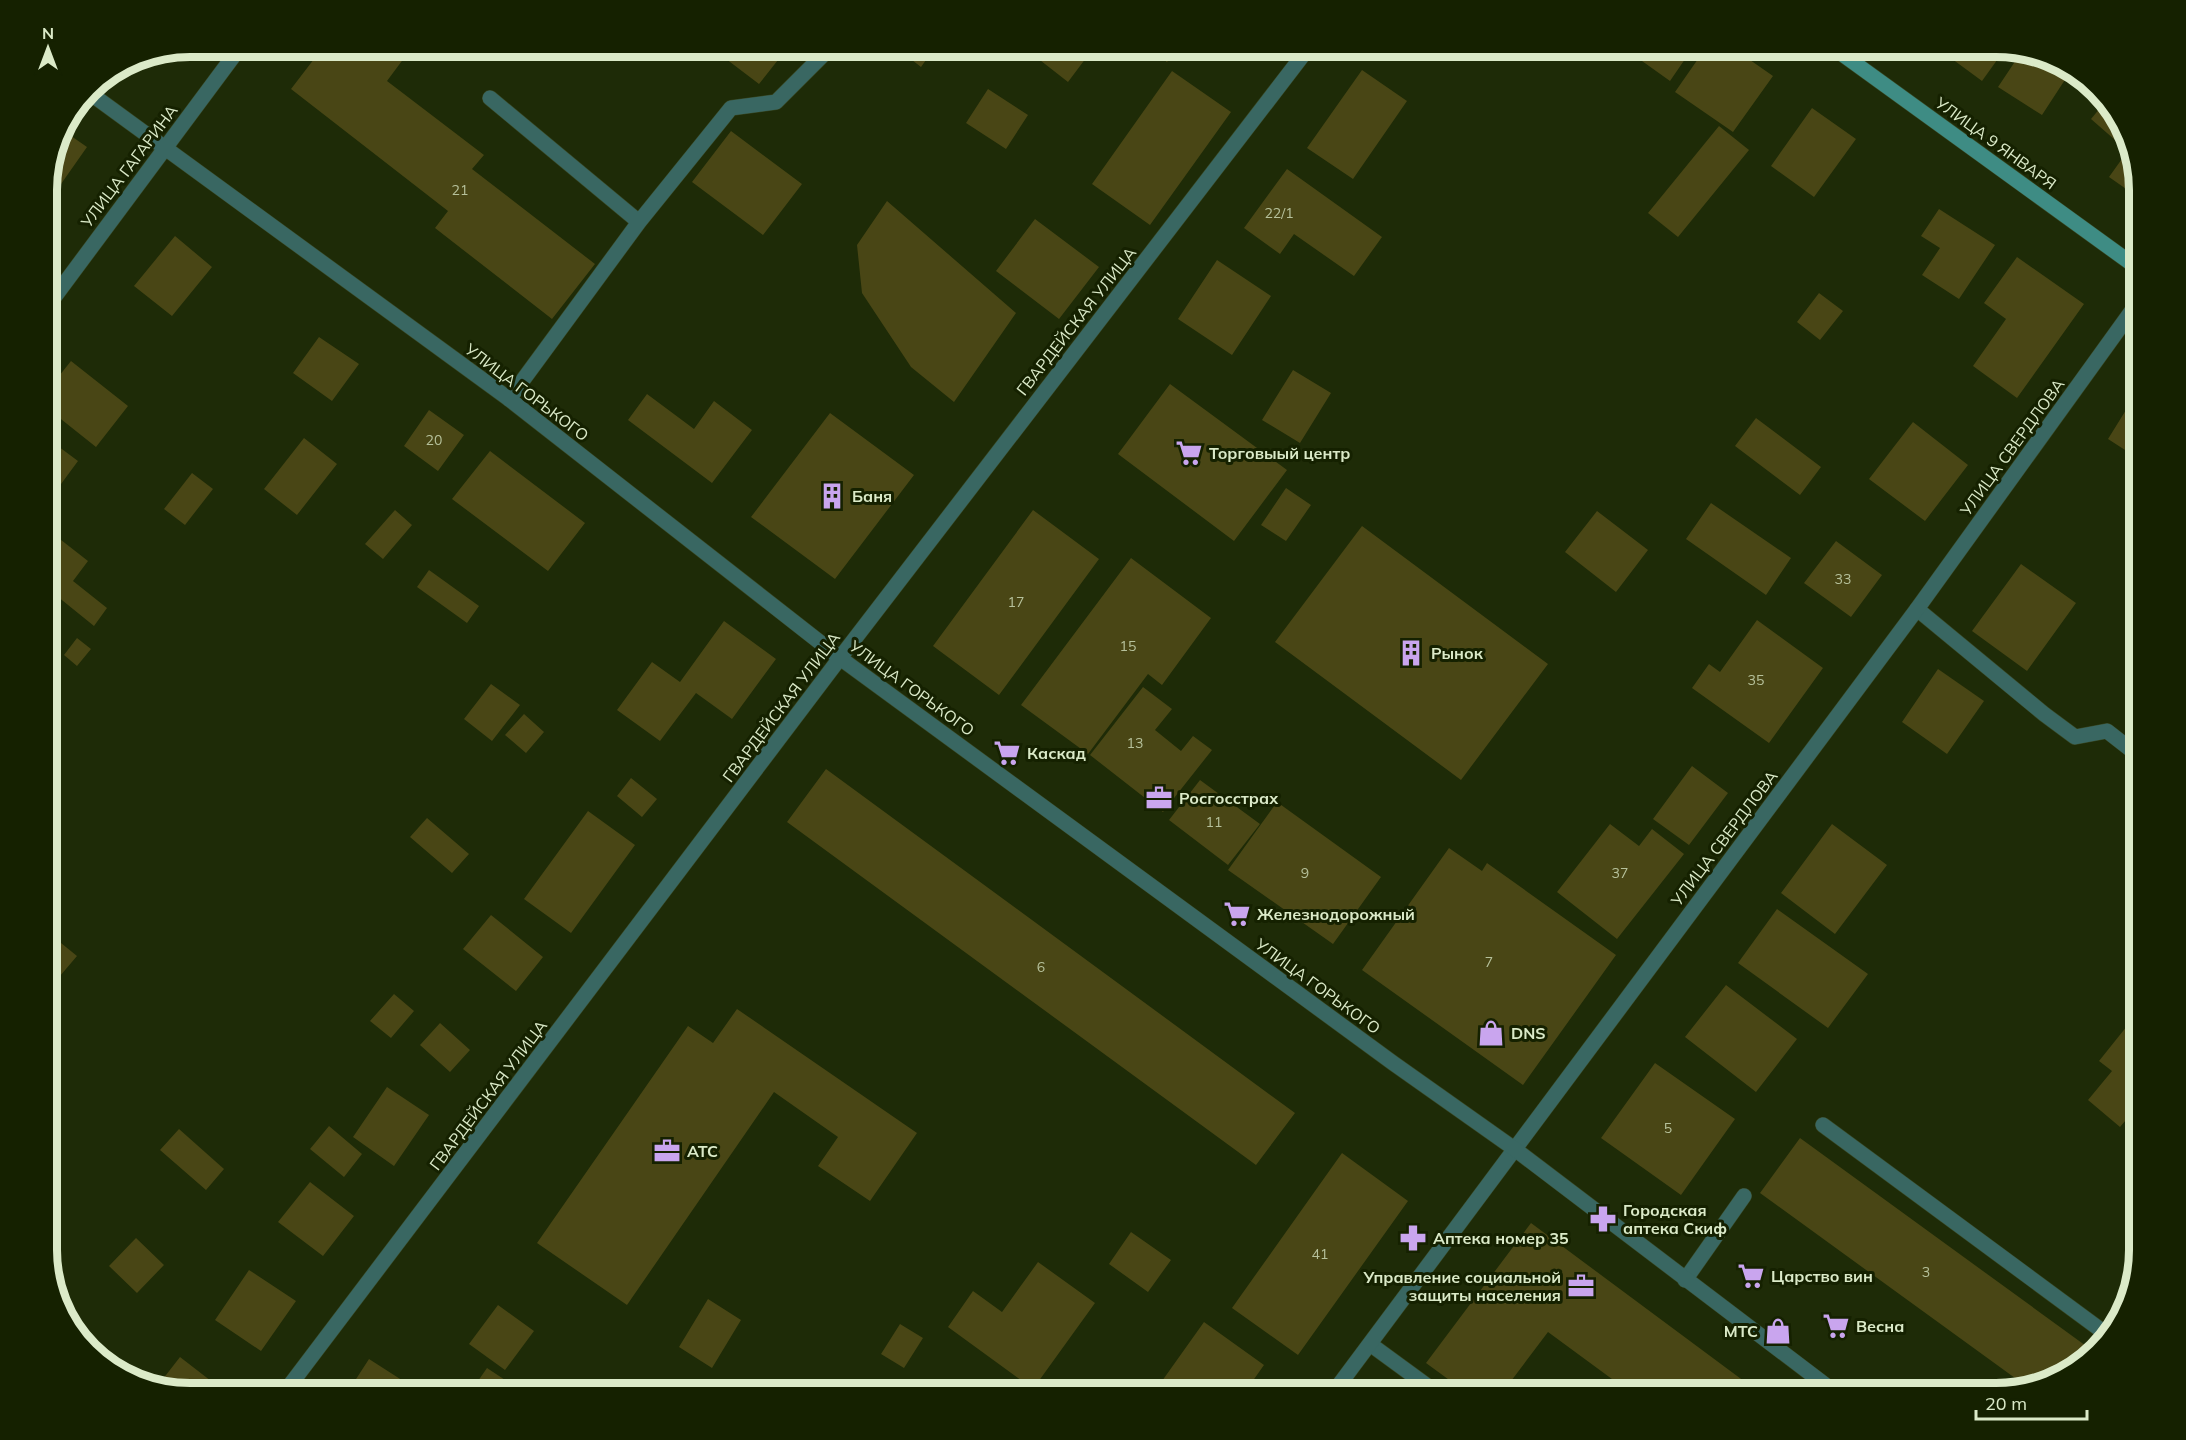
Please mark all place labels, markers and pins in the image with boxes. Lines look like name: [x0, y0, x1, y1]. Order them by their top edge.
supermarket icon: Торговыый центр: [1174, 438, 1204, 468]
place label: Торговыый центр: [1209, 443, 1350, 463]
building icon: Баня: [817, 481, 847, 511]
place label: Баня: [852, 486, 892, 506]
building icon: Рынок: [1396, 638, 1426, 668]
place label: Рынок: [1431, 643, 1484, 663]
supermarket icon: Каскад: [992, 738, 1022, 768]
place label: Каскад: [1027, 743, 1086, 763]
office icon: Росгосстрах: [1144, 783, 1174, 813]
place label: Росгосстрах: [1179, 788, 1279, 808]
supermarket icon: Железнодорожный: [1222, 899, 1252, 929]
place label: Железнодорожный: [1257, 904, 1415, 924]
shop icon: DNS: [1476, 1018, 1506, 1048]
place label: DNS: [1511, 1023, 1546, 1043]
office icon: АТС: [652, 1136, 682, 1166]
place label: АТС: [687, 1141, 718, 1161]
place label: Городская аптека Скиф: [1623, 1200, 1727, 1238]
pharmacy icon: Городская аптека Скиф: [1588, 1204, 1618, 1234]
pharmacy icon: Аптека номер 35: [1398, 1223, 1428, 1253]
place label: Аптека номер 35: [1433, 1228, 1569, 1248]
supermarket icon: Царство вин: [1736, 1261, 1766, 1291]
place label: Царство вин: [1771, 1266, 1873, 1286]
place label: Управление социальной защиты населения: [1362, 1267, 1561, 1305]
office icon: Управление социальной защиты населения: [1566, 1271, 1596, 1301]
supermarket icon: Весна: [1821, 1311, 1851, 1341]
shop icon: МТС: [1763, 1316, 1793, 1346]
place label: Весна: [1856, 1316, 1904, 1336]
place label: МТС: [1724, 1321, 1758, 1341]

